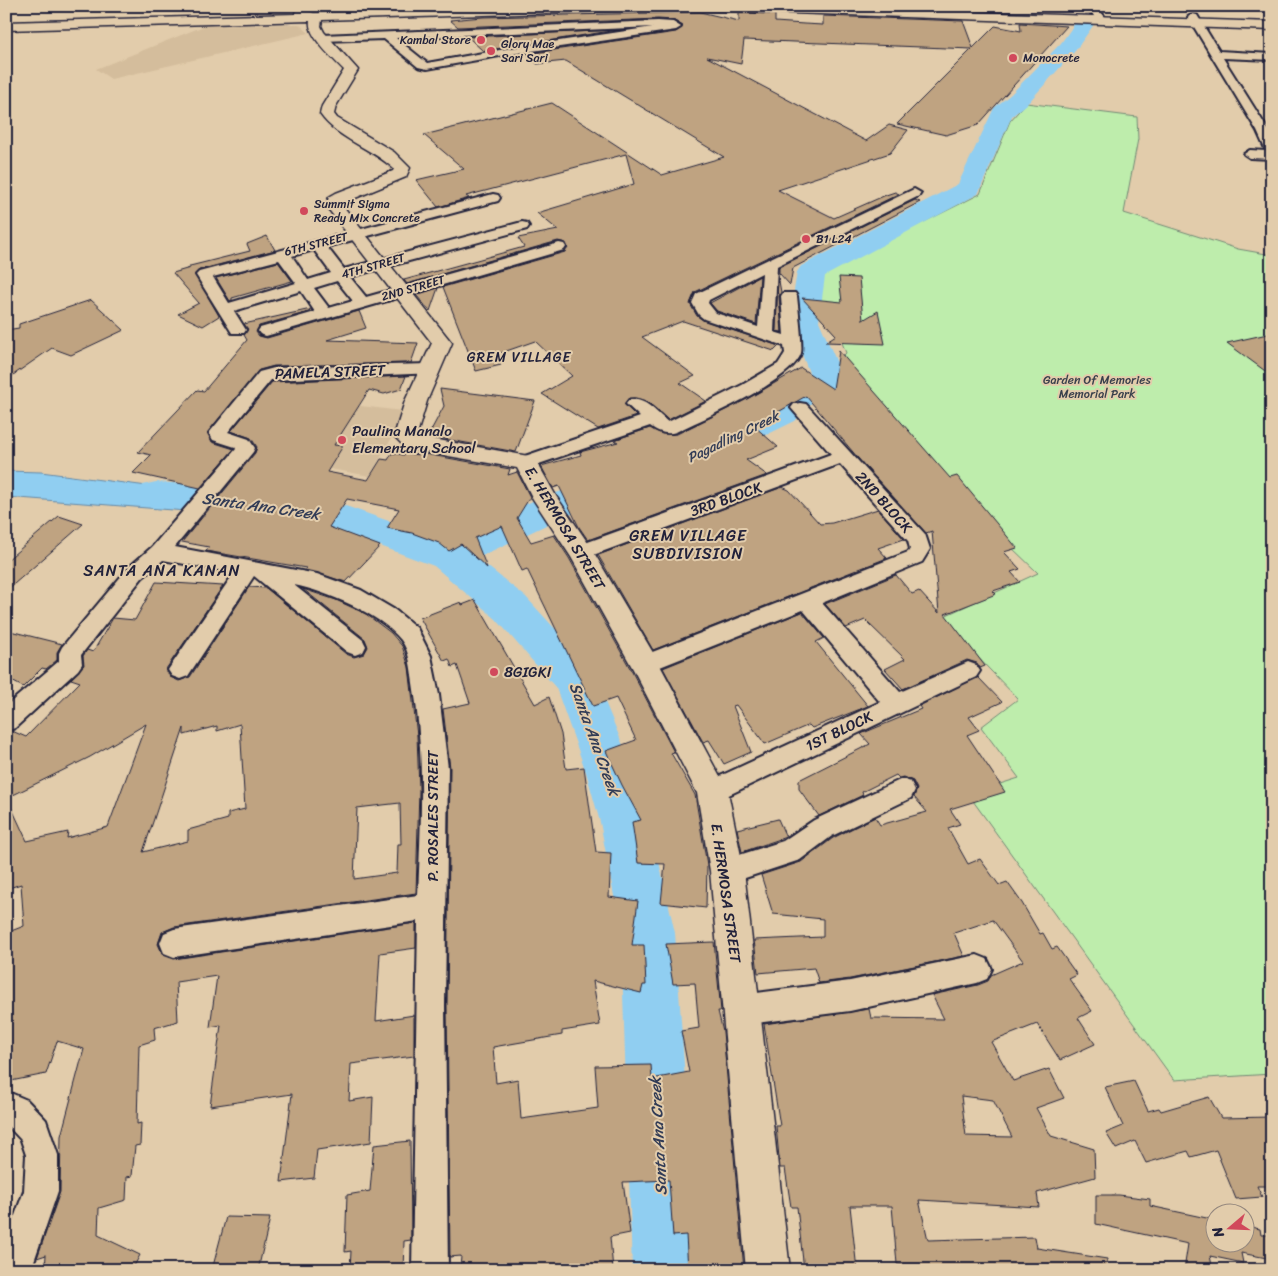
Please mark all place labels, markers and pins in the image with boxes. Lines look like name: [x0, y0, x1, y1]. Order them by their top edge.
place label: Kambal Store: [400, 29, 471, 51]
place label: Glory Mae Sari Sari: [501, 33, 554, 69]
marker: Kambal Store: [475, 34, 487, 46]
marker: Glory Mae Sari Sari: [485, 45, 497, 57]
place label: Monocrete: [1023, 47, 1080, 69]
marker: Monocrete: [1007, 52, 1019, 64]
place label: Summit Sigma Ready Mix Concrete: [314, 193, 420, 229]
marker: Summit Sigma Ready Mix Concrete: [298, 205, 310, 217]
place label: B1 L24: [816, 228, 852, 250]
marker: B1 L24: [800, 233, 812, 245]
place label: Paulina Manalo Elementary School: [352, 418, 477, 461]
marker: Paulina Manalo Elementary School: [336, 434, 348, 446]
place label: 8GIGKI: [504, 659, 552, 685]
marker: 8GIGKI: [488, 666, 500, 678]

